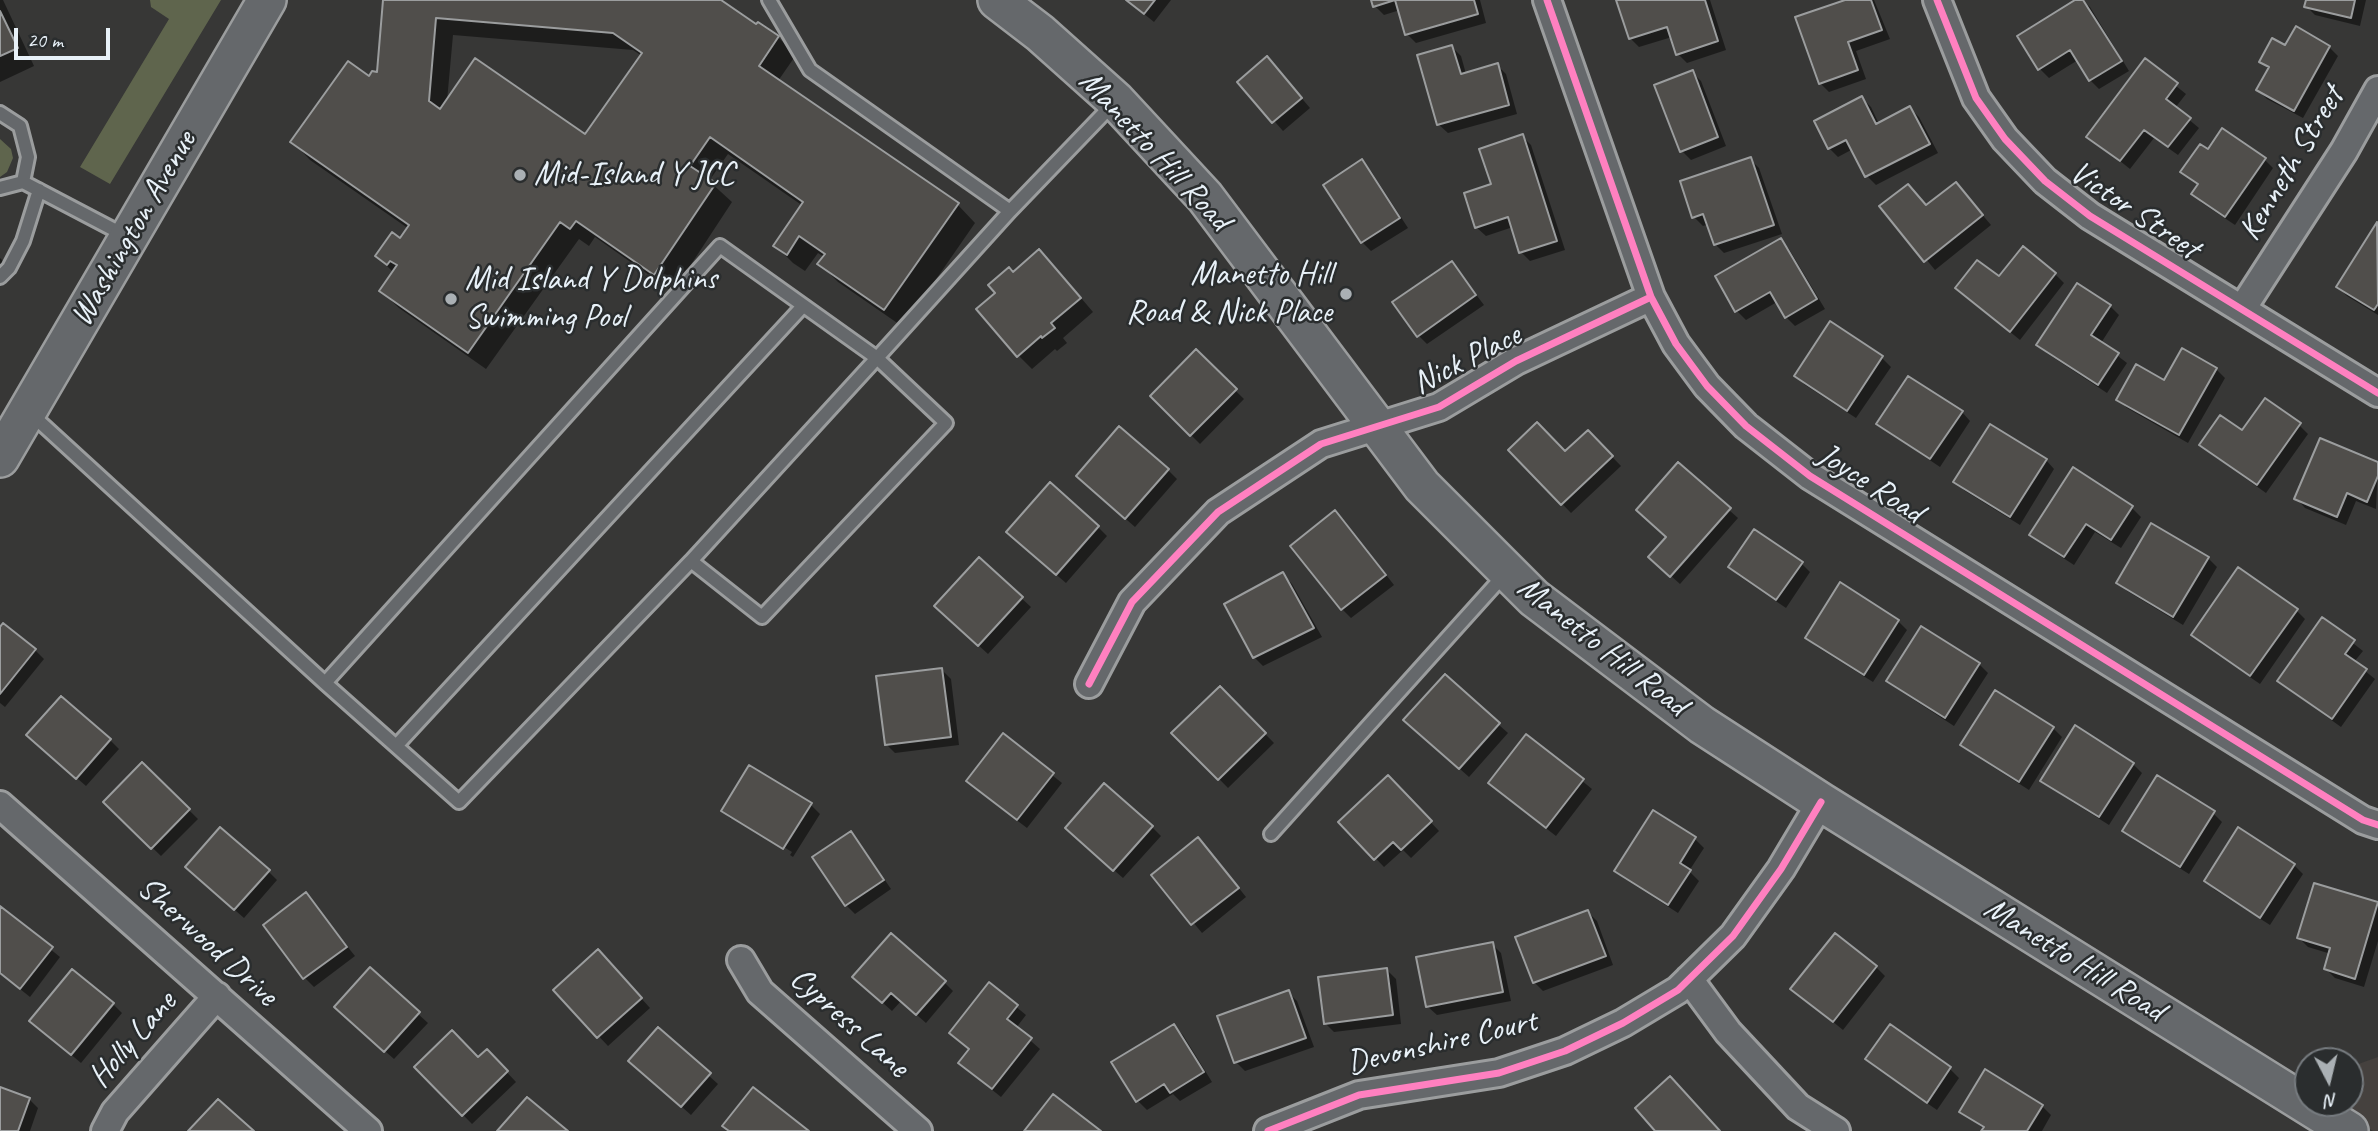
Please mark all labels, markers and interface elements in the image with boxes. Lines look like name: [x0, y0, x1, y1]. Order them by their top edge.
scale bar: [18, 14, 114, 58]
text: 20 m: [27, 27, 63, 53]
street label: Manetto Hill Road: [1070, 63, 1238, 239]
street label: Kenneth Street: [2231, 80, 2353, 248]
street label: Washington Avenue: [62, 125, 206, 333]
street label: Victor Street: [2061, 153, 2207, 269]
place label: Mid-Island Y JCC: [534, 155, 734, 195]
marker: Mid-Island Y JCC: [512, 167, 528, 183]
place label: Manetto Hill Road & Nick Place: [1126, 255, 1332, 333]
place label: Mid Island Y Dolphins Swimming Pool: [465, 260, 717, 338]
marker: Manetto Hill Road & Nick Place: [1338, 286, 1354, 302]
marker: Mid Island Y Dolphins Swimming Pool: [443, 291, 459, 307]
street label: Nick Place: [1406, 316, 1528, 404]
street label: Joyce Road: [1810, 435, 1930, 533]
street label: Manetto Hill Road: [1509, 568, 1695, 726]
street label: Sherwood Drive: [129, 869, 285, 1015]
street label: Manetto Hill Road: [1977, 889, 2171, 1031]
street label: Cypress Lane: [781, 959, 917, 1087]
street label: Holly Lane: [80, 984, 186, 1096]
street label: Devonshire Court: [1343, 1002, 1541, 1084]
north arrow: [2294, 1047, 2364, 1117]
text: N: [2324, 1088, 2339, 1113]

